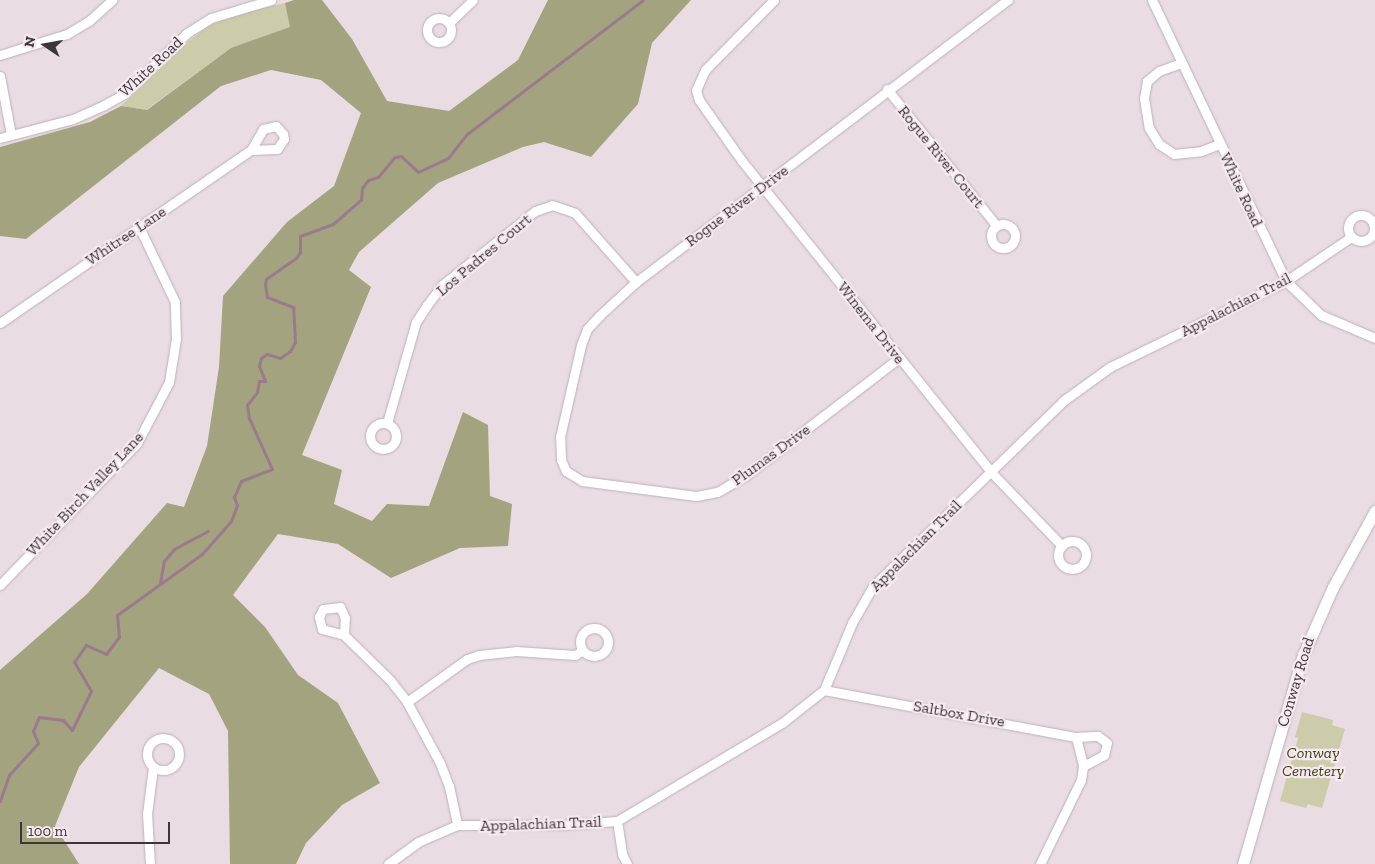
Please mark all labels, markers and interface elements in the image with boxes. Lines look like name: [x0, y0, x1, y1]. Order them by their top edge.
north arrow: [20, 20, 70, 70]
street label: White Road: [115, 33, 187, 101]
text: N: [20, 35, 39, 49]
street label: Rogue River Court: [894, 102, 988, 212]
street label: White Road: [1215, 150, 1267, 230]
street label: Rogue River Drive: [682, 161, 792, 251]
street label: Whitree Lane: [82, 202, 170, 270]
street label: Los Padres Court: [433, 210, 535, 300]
street label: Appalachian Trail: [1177, 269, 1295, 341]
street label: Winema Drive: [833, 278, 909, 368]
street label: Plumas Drive: [728, 420, 814, 490]
street label: White Birch Valley Lane: [22, 427, 148, 561]
street label: Appalachian Trail: [866, 496, 966, 596]
street label: Conway Road: [1273, 635, 1319, 729]
street label: Saltbox Drive: [912, 697, 1006, 731]
park label: Conway Cemetery: [1282, 743, 1344, 781]
scale bar: [22, 812, 172, 844]
street label: Appalachian Trail: [480, 812, 602, 836]
text: 100 m: [28, 822, 67, 840]

